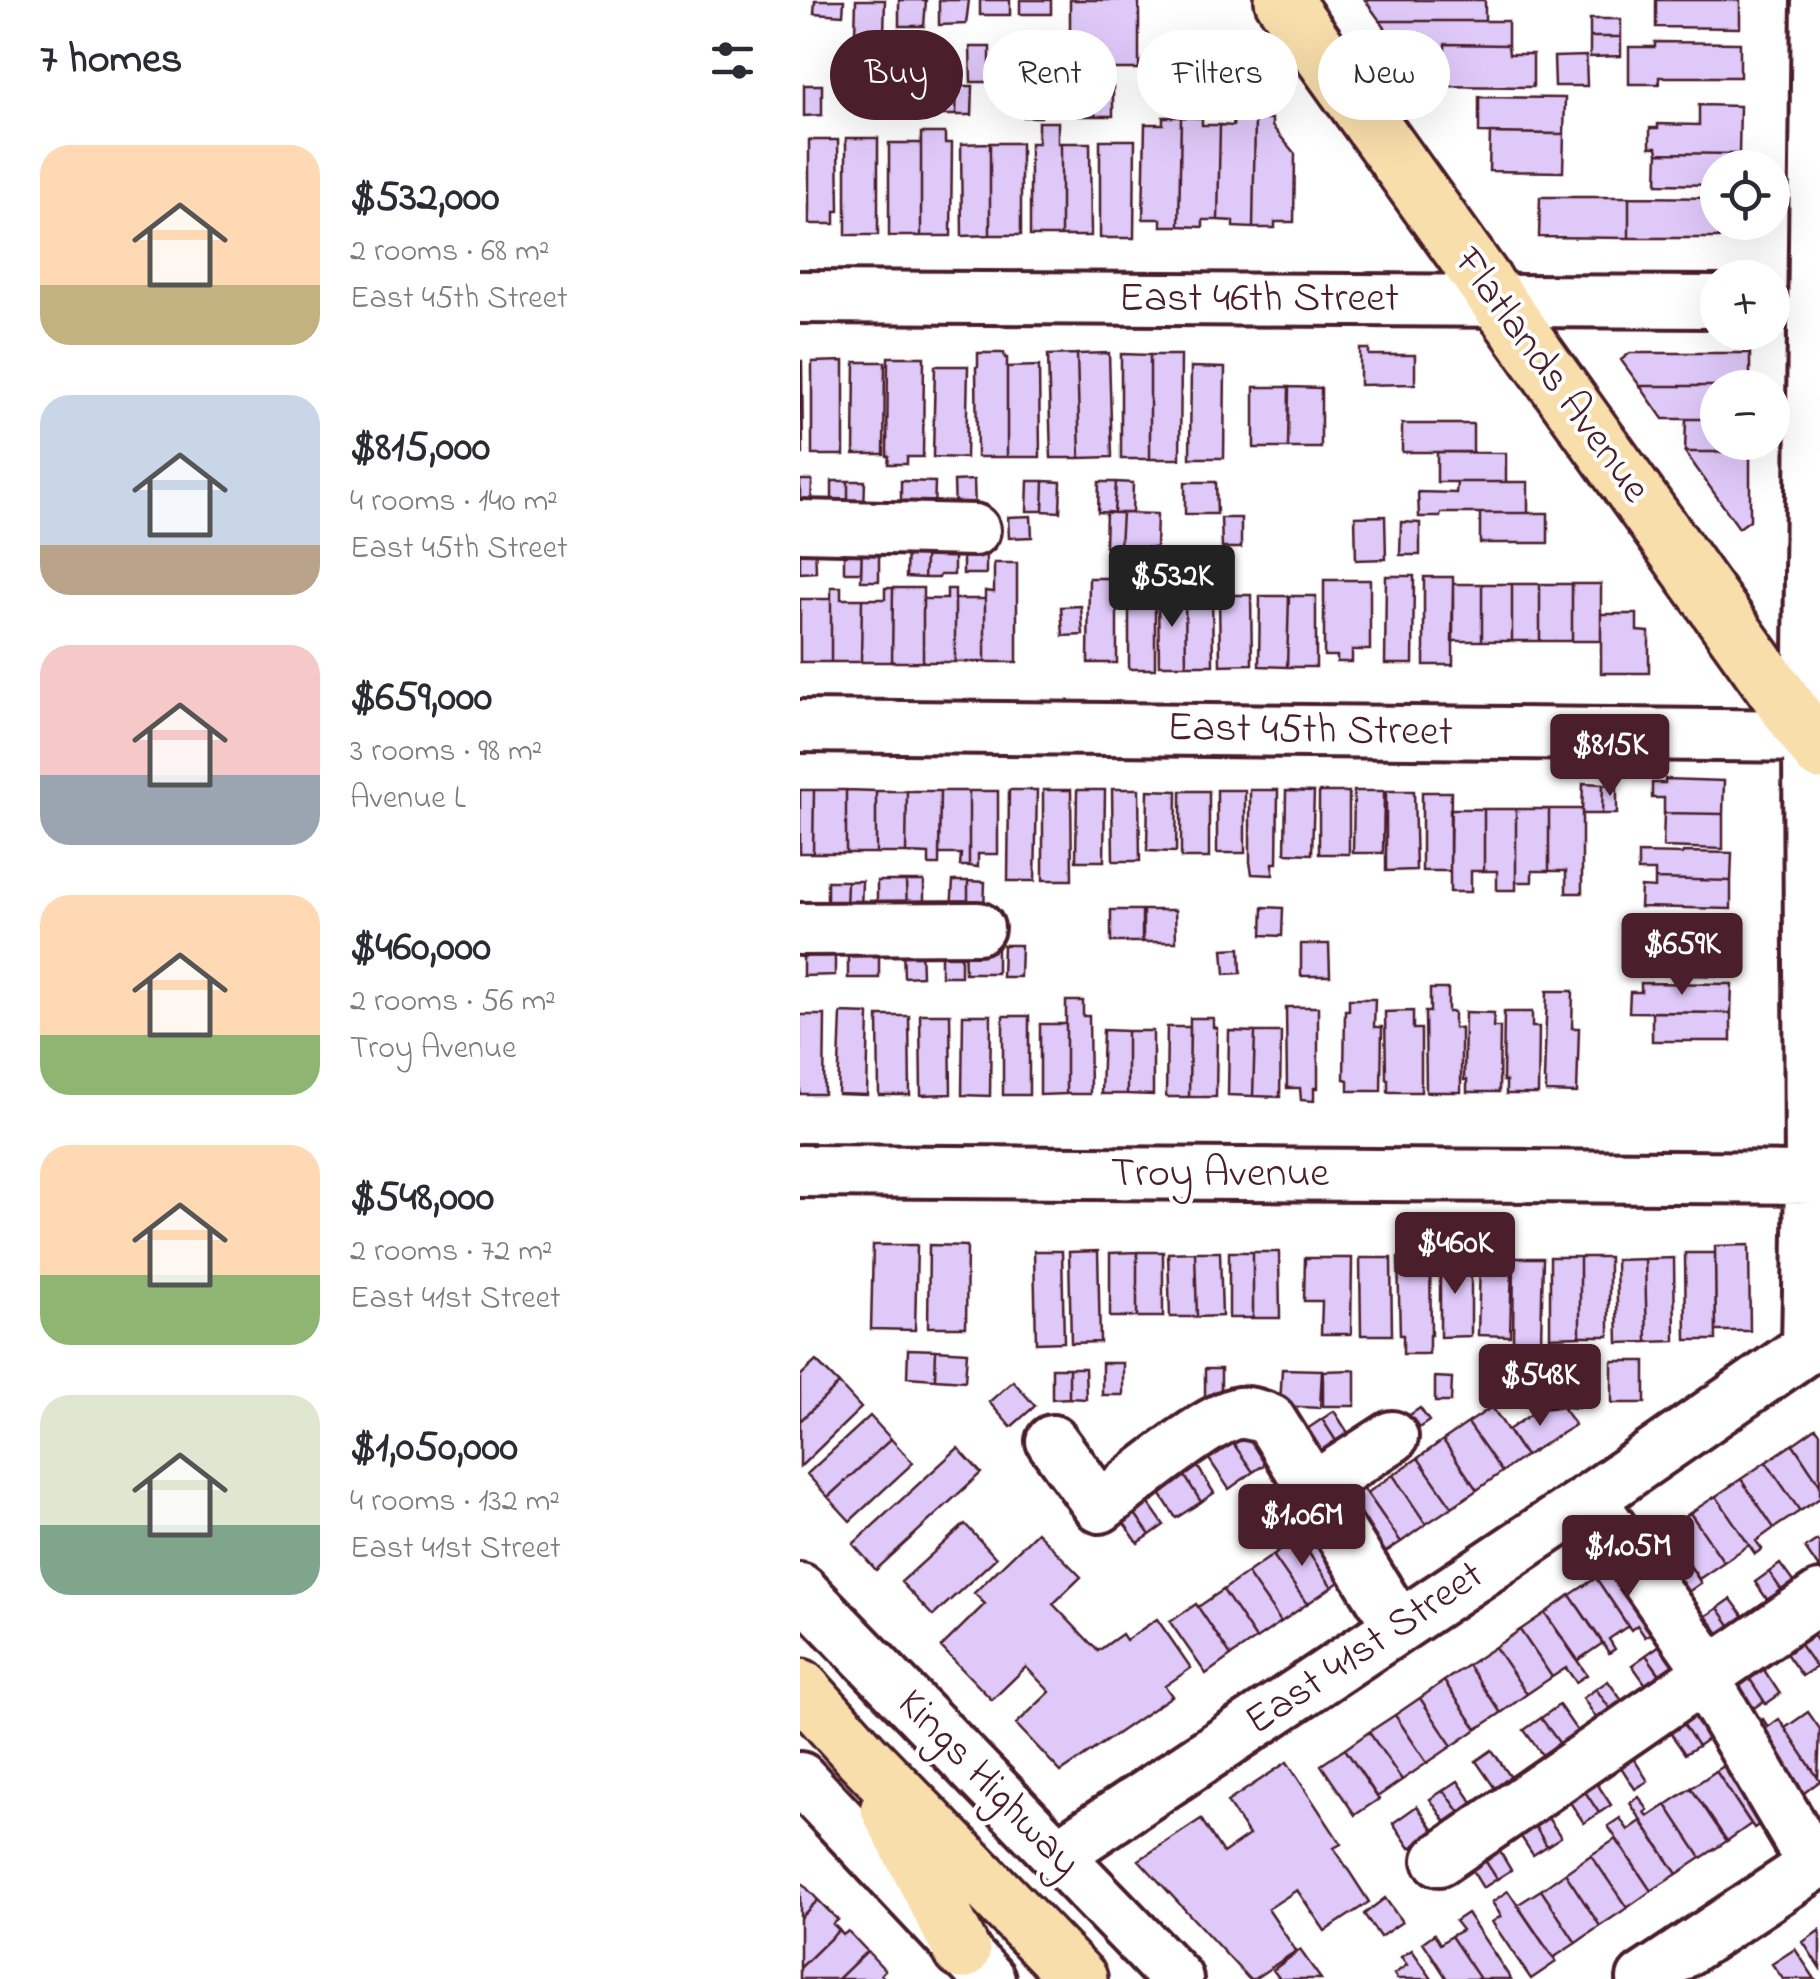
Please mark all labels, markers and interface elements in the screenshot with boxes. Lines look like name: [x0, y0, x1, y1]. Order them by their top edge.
text: 7 homes: [40, 30, 182, 91]
chip: Buy: [830, 30, 963, 120]
chip: Rent: [983, 30, 1117, 120]
chip: Filters: [1137, 30, 1298, 120]
chip: New: [1318, 30, 1450, 120]
icon: filters: [705, 33, 760, 88]
map controls: [1700, 150, 1790, 460]
button: locate: [1700, 150, 1790, 240]
text: $532,000: [350, 168, 499, 229]
icon: home: [120, 185, 240, 305]
text: 2 rooms · 68 m²: [350, 229, 549, 276]
street label: Flatlands Avenue: [1437, 235, 1665, 516]
button: +: [1700, 260, 1790, 350]
street label: East 46th Street: [1119, 269, 1399, 330]
text: East 45th Street: [350, 276, 568, 323]
button: −: [1700, 370, 1790, 460]
text: $815,000: [350, 418, 490, 479]
icon: home: [120, 435, 240, 555]
text: 4 rooms · 140 m²: [350, 479, 558, 526]
text: East 45th Street: [350, 526, 568, 573]
pin: $532K: [1102, 545, 1242, 630]
text: $532K: [1131, 554, 1213, 601]
text: $659,000: [350, 668, 492, 729]
icon: home: [120, 685, 240, 805]
street label: East 45th Street: [1167, 698, 1453, 764]
pin: $815K: [1540, 714, 1680, 799]
text: $815K: [1572, 723, 1648, 770]
text: 3 rooms · 98 m²: [350, 729, 542, 776]
text: Avenue L: [350, 776, 466, 823]
pin: $659K: [1612, 913, 1752, 998]
text: $460,000: [350, 918, 491, 979]
text: $659K: [1644, 922, 1720, 969]
icon: home: [120, 935, 240, 1055]
text: 2 rooms · 56 m²: [350, 979, 556, 1026]
text: Troy Avenue: [350, 1026, 516, 1073]
street label: Troy Avenue: [1111, 1144, 1329, 1205]
text: $548,000: [350, 1168, 494, 1229]
icon: home: [120, 1185, 240, 1305]
pin: $460K: [1385, 1212, 1525, 1297]
text: $460K: [1417, 1221, 1493, 1268]
text: 2 rooms · 72 m²: [350, 1229, 552, 1276]
text: East 41st Street: [350, 1276, 561, 1323]
pin: $548K: [1470, 1344, 1610, 1429]
text: $548K: [1501, 1353, 1579, 1400]
text: $1,050,000: [350, 1418, 518, 1479]
icon: home: [120, 1435, 240, 1555]
text: 4 rooms · 132 m²: [350, 1479, 560, 1526]
pin: $1.06M: [1221, 1484, 1383, 1569]
text: $1.06M: [1260, 1493, 1344, 1540]
pin: $1.05M: [1547, 1515, 1709, 1600]
text: $1.05M: [1584, 1524, 1672, 1571]
text: East 41st Street: [350, 1526, 561, 1573]
street label: East 41st Street: [1233, 1546, 1497, 1752]
street label: Kings Highway: [882, 1676, 1094, 1892]

